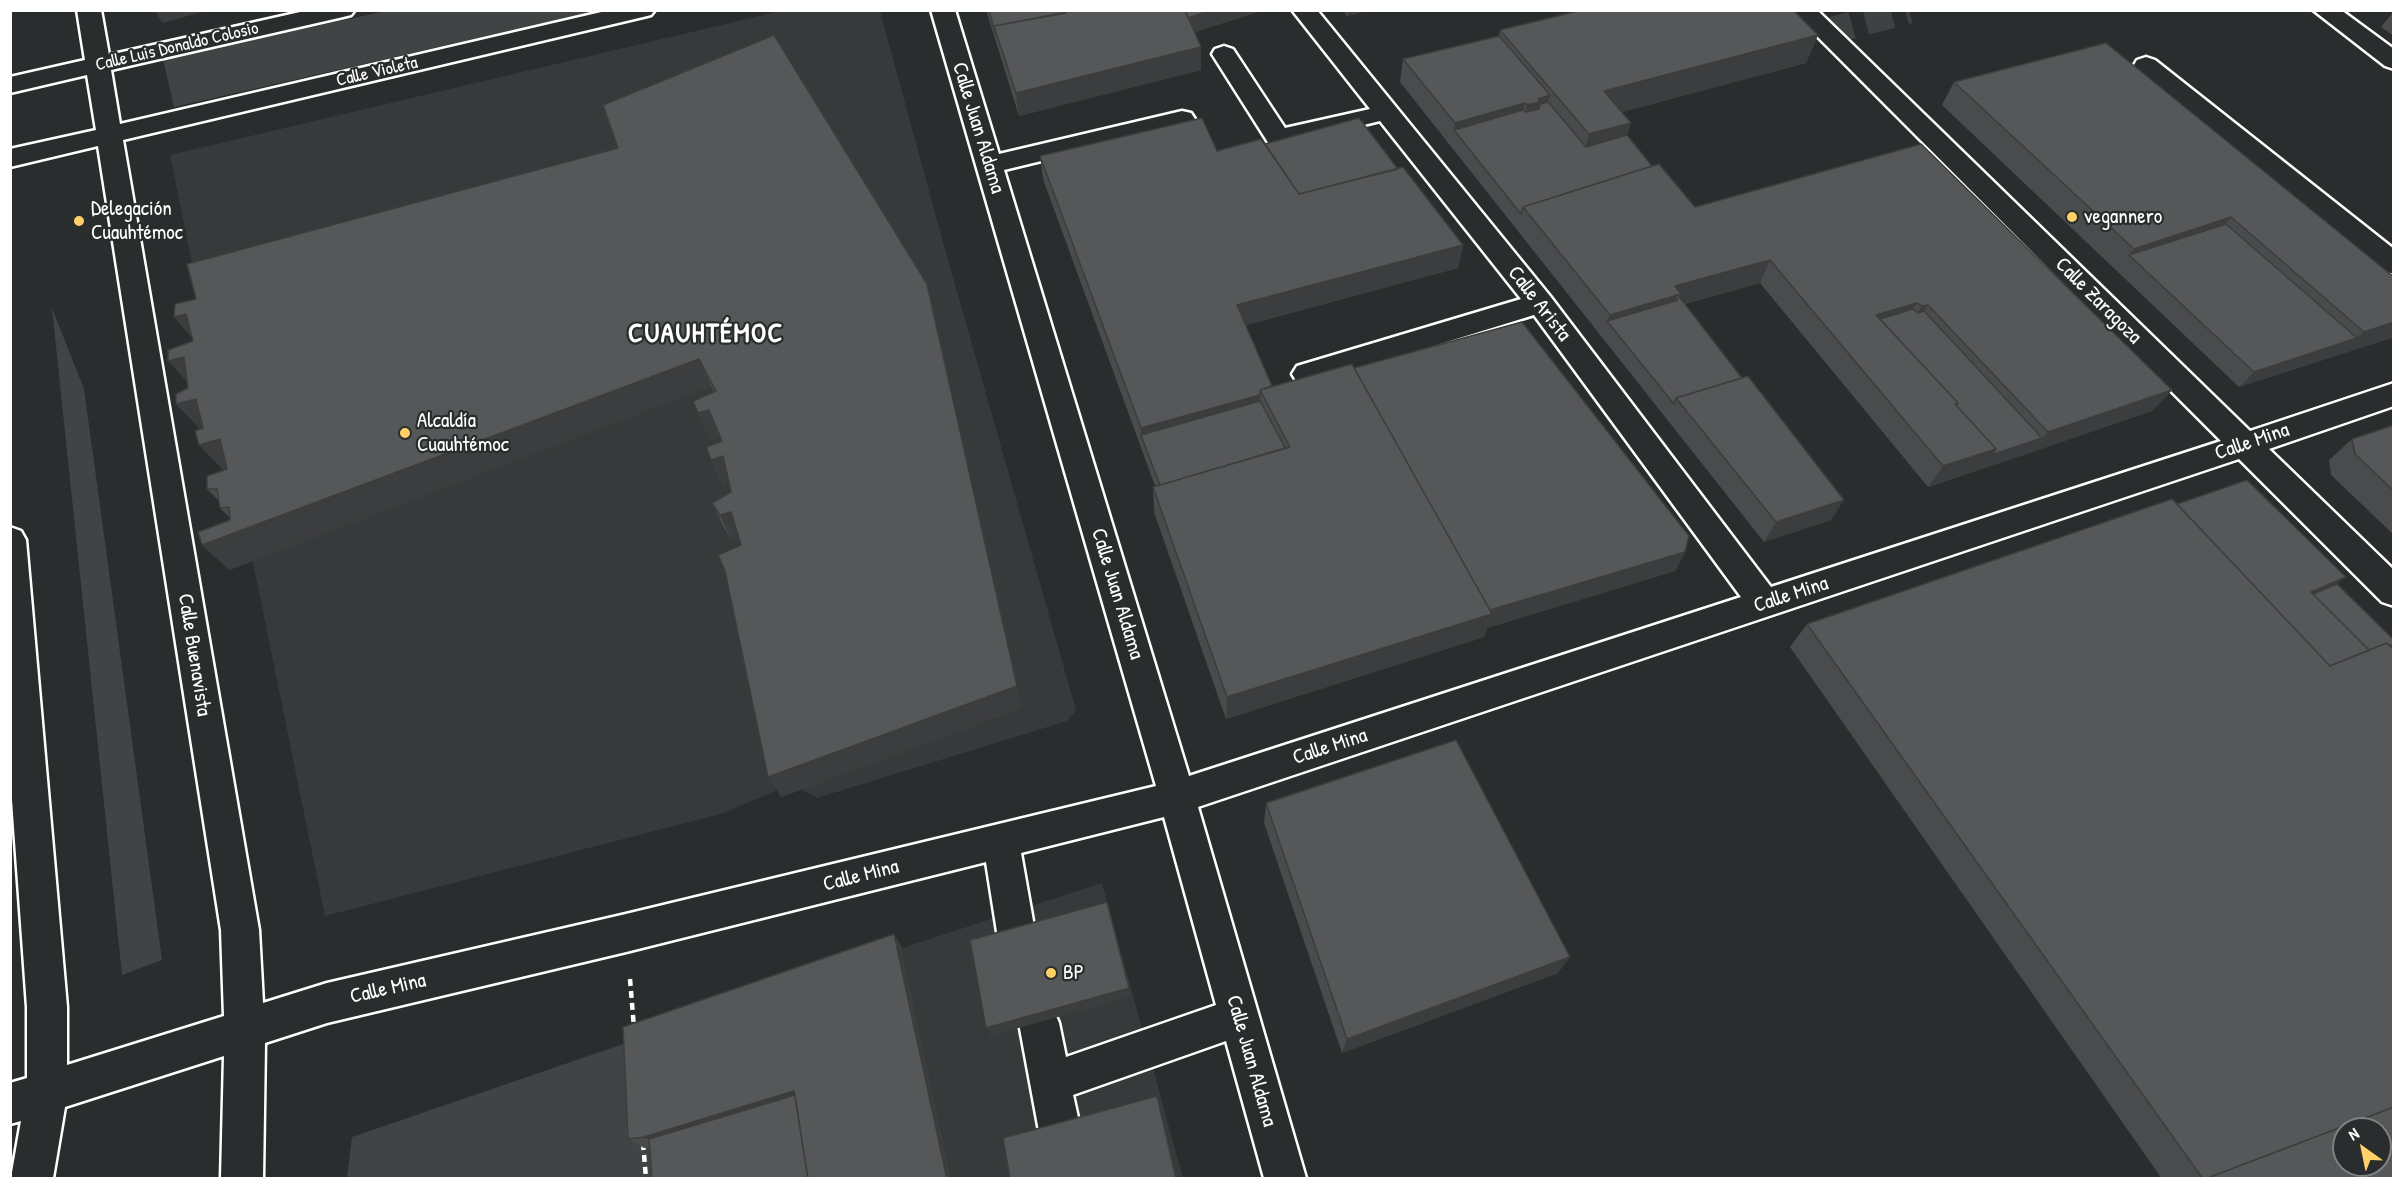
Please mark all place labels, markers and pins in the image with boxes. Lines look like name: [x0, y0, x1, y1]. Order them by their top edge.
place label: Delegación Cuauhtémoc: [91, 196, 183, 246]
place label: vegannero: [2084, 204, 2162, 230]
marker: vegannero: [2065, 210, 2079, 224]
marker: Delegación Cuauhtémoc: [72, 214, 86, 228]
place label: Alcaldía Cuauhtémoc: [417, 408, 509, 458]
marker: Alcaldía Cuauhtémoc: [398, 426, 412, 440]
place label: BP: [1063, 960, 1084, 986]
marker: BP: [1044, 966, 1058, 980]

